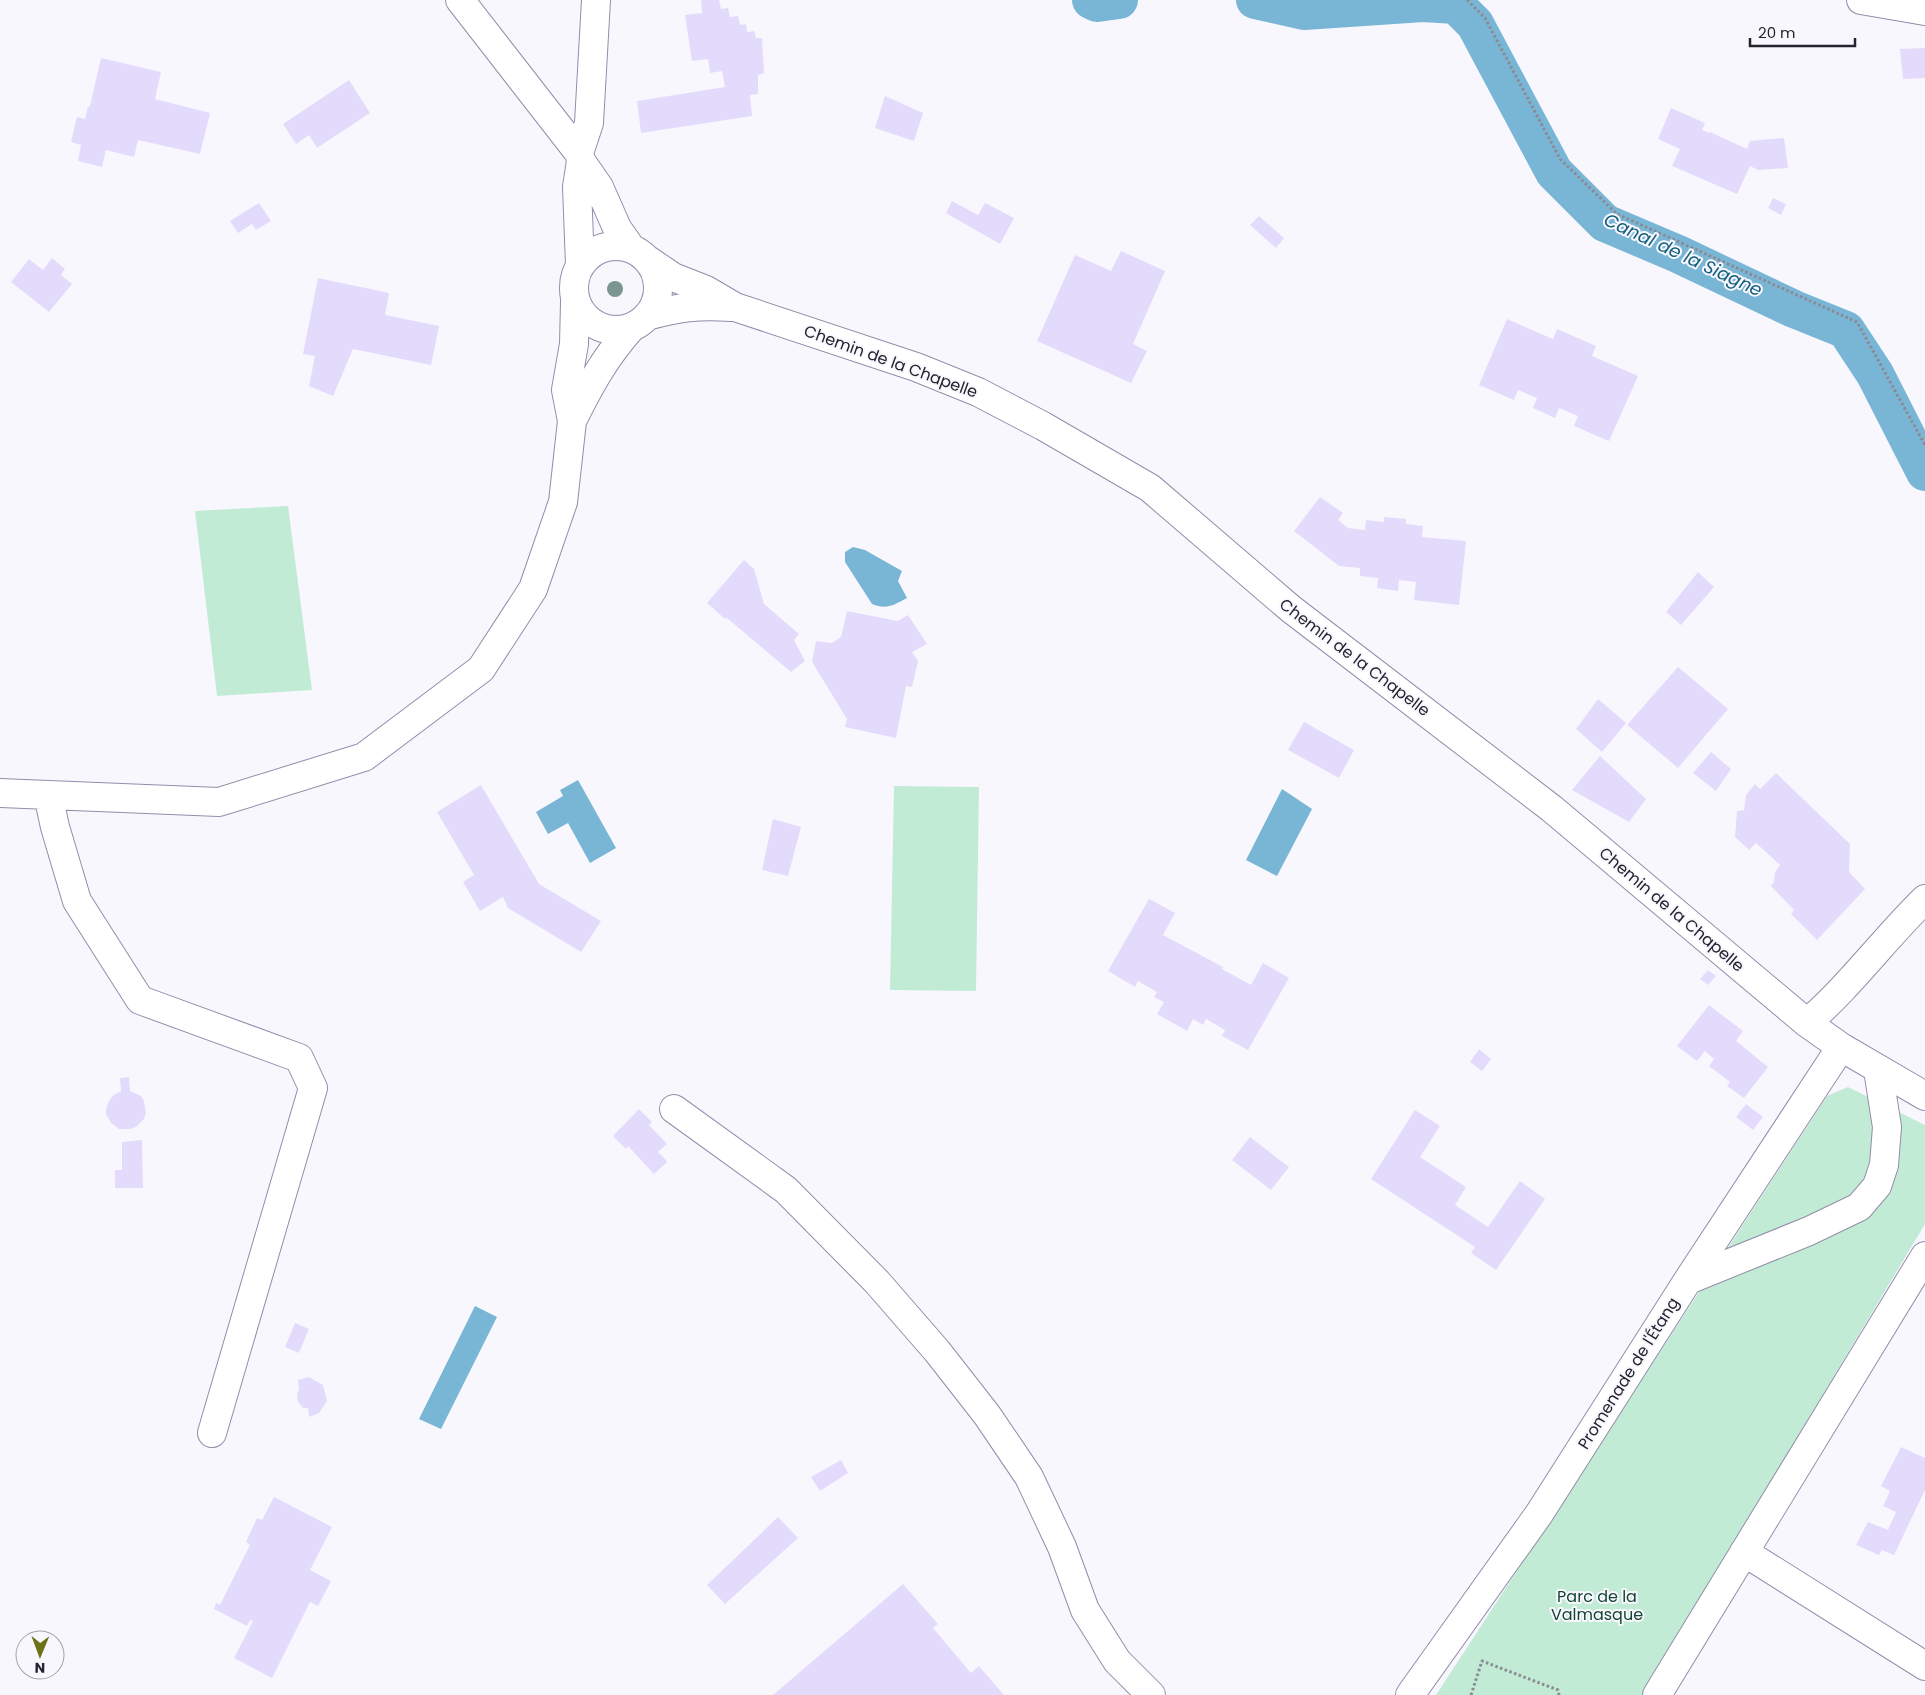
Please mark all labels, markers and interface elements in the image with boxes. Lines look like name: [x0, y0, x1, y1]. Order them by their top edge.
scale bar: [1750, 15, 1855, 47]
text: 20 m: [1758, 22, 1796, 43]
water label: Canal de la Siagne: [1600, 207, 1766, 302]
street label: Chemin de la Chapelle: [801, 319, 981, 404]
street label: Chemin de la Chapelle: [1275, 593, 1435, 722]
street label: Chemin de la Chapelle: [1594, 842, 1749, 977]
street label: Promenade de l'Étang: [1572, 1293, 1685, 1454]
park label: Parc de la Valmasque: [1551, 1585, 1643, 1626]
north arrow: [15, 1630, 65, 1680]
text: N: [34, 1658, 45, 1678]

